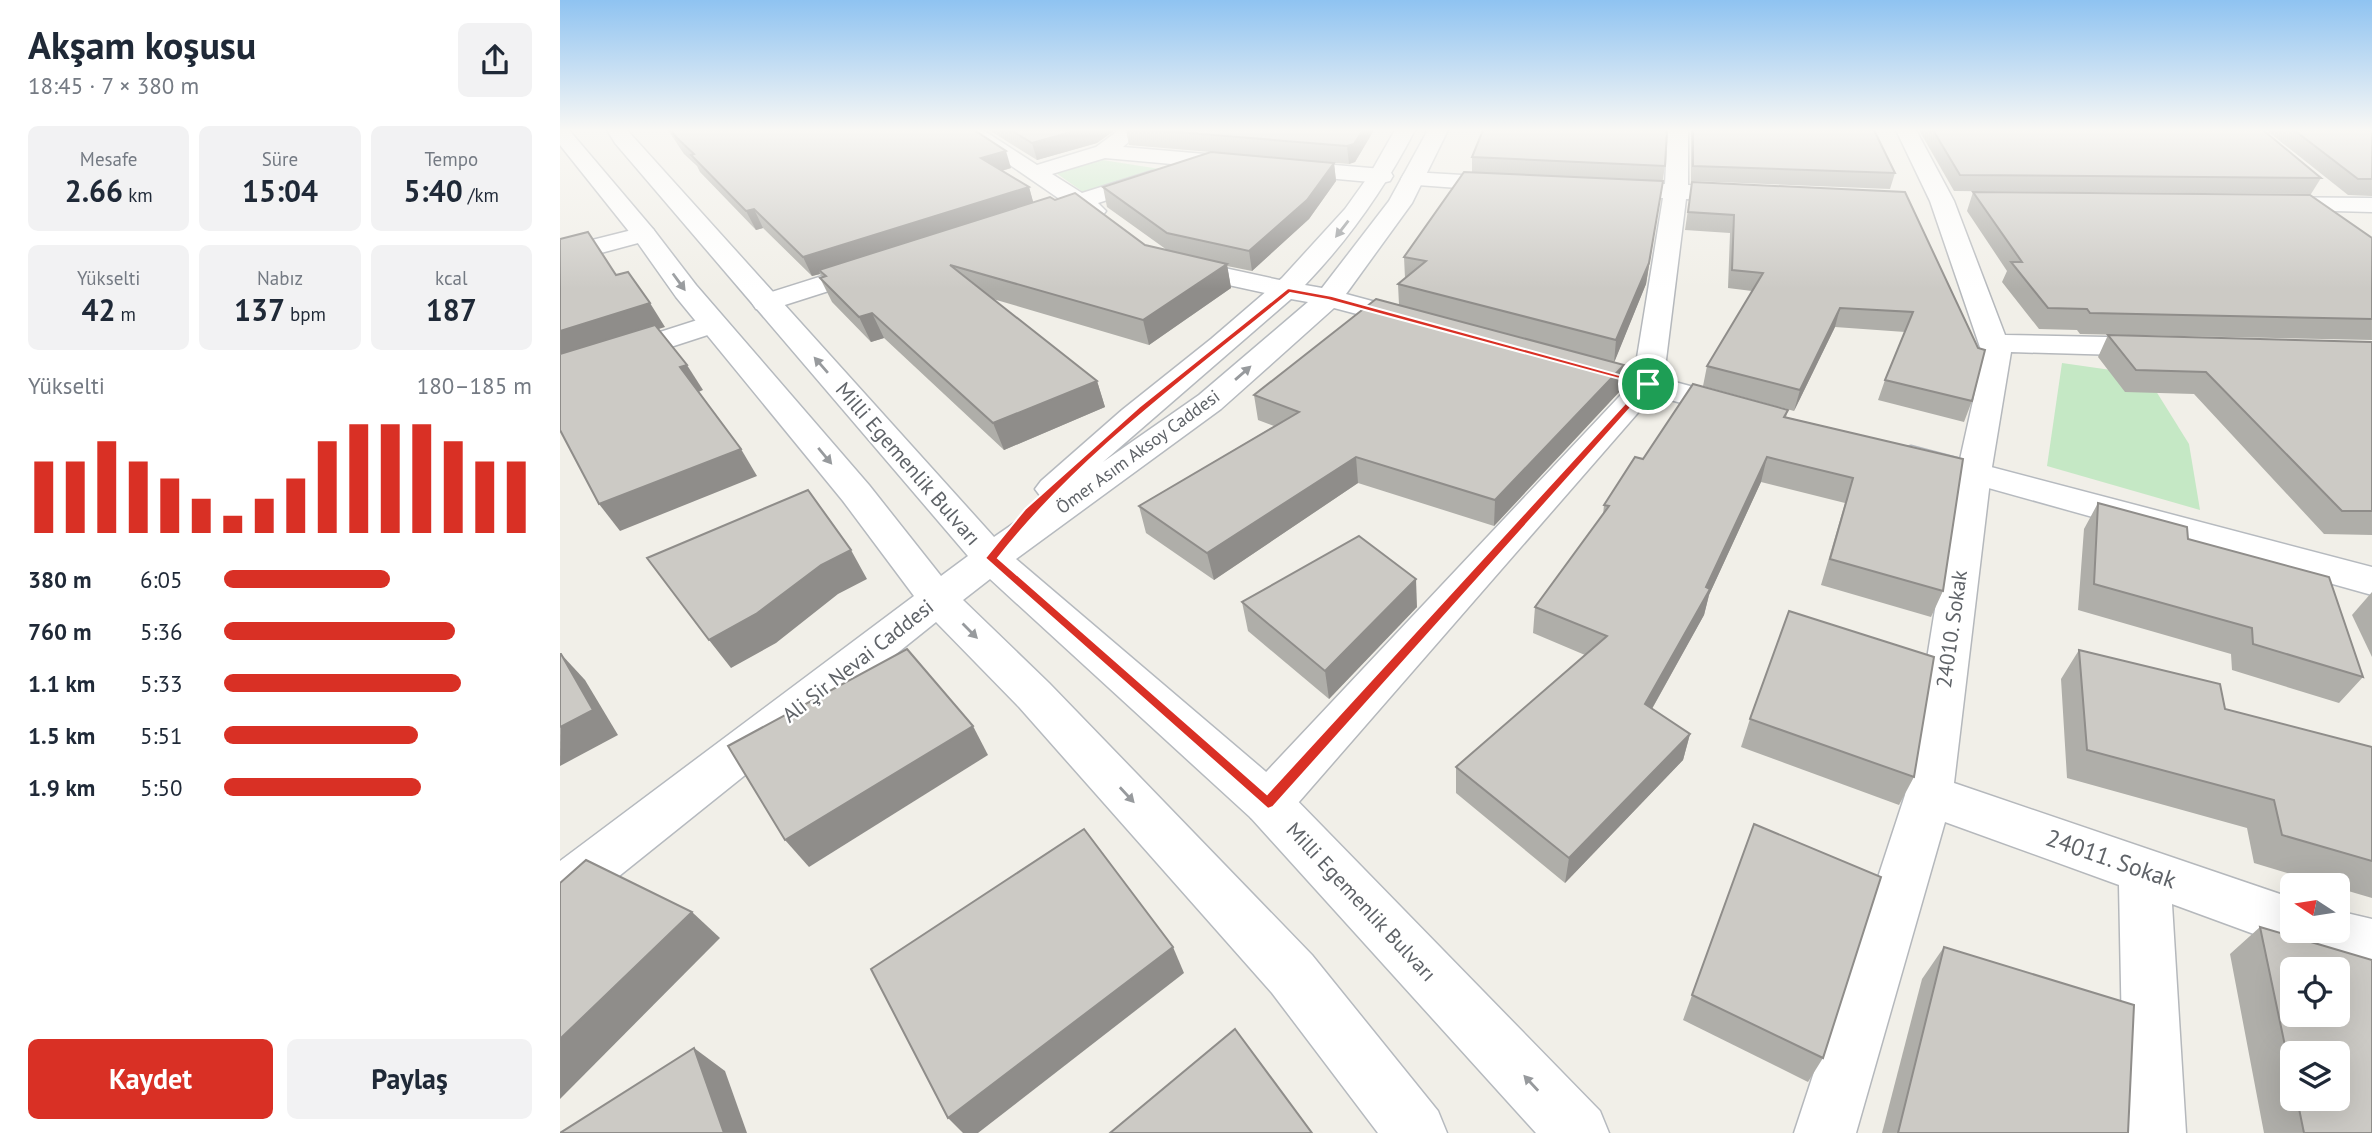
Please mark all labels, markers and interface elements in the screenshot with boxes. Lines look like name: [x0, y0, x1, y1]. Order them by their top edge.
text: Akşam koşusu: [28, 20, 256, 69]
button: share: [458, 23, 532, 97]
text: 18:45 · 7 × 380 m: [28, 71, 199, 100]
text: Mesafe: [80, 147, 137, 171]
text: Süre: [262, 147, 298, 171]
text: Tempo: [424, 147, 478, 171]
text: 2.66: [65, 171, 123, 210]
text: 15:04: [242, 171, 318, 210]
text: 5:40: [404, 171, 463, 210]
text: km: [123, 183, 153, 207]
text: /km: [463, 183, 499, 207]
one-way arrow: [1335, 219, 1350, 237]
text: Yükselti: [77, 266, 140, 290]
text: Nabız: [257, 266, 303, 290]
text: kcal: [435, 266, 468, 290]
one-way arrow: [671, 273, 685, 291]
text: 42: [81, 290, 115, 329]
text: 137: [234, 290, 285, 329]
text: 187: [426, 290, 477, 329]
text: m: [115, 302, 136, 326]
text: bpm: [285, 302, 326, 326]
pin: [1618, 354, 1678, 414]
one-way arrow: [813, 356, 829, 374]
one-way arrow: [1234, 365, 1252, 381]
icon: arrive: [1629, 365, 1667, 403]
text: Yükselti: [28, 371, 105, 400]
text: 180–185 m: [417, 371, 532, 400]
street label: Milli Egemenlik Bulvarı: [830, 376, 987, 551]
street label: Ömer Asım Aksoy Caddesi: [1051, 384, 1224, 519]
one-way arrow: [817, 447, 833, 465]
text: 380 m: [28, 565, 91, 594]
text: 6:05: [140, 565, 183, 594]
street label: 24010. Sokak: [1930, 568, 1973, 690]
street label: Ali Şir Nevai Caddesi: [776, 593, 939, 728]
text: 760 m: [28, 617, 91, 646]
text: 5:36: [140, 617, 183, 646]
one-way arrow: [961, 622, 977, 639]
text: 1.1 km: [28, 669, 95, 698]
text: 5:33: [140, 669, 183, 698]
text: 1.5 km: [28, 721, 95, 750]
text: 5:51: [140, 721, 183, 750]
text: 1.9 km: [28, 773, 95, 802]
text: 5:50: [140, 773, 183, 802]
one-way arrow: [1119, 786, 1135, 804]
street label: Milli Egemenlik Bulvarı: [1281, 816, 1442, 987]
street label: 24011. Sokak: [2042, 822, 2181, 895]
north arrow: [2280, 873, 2350, 943]
map controls: [2280, 873, 2350, 1111]
button: locate: [2280, 957, 2350, 1027]
button: Kaydet: [28, 1039, 273, 1119]
button: Paylaş: [287, 1039, 532, 1119]
button: layers: [2280, 1041, 2350, 1111]
one-way arrow: [1524, 1075, 1540, 1092]

